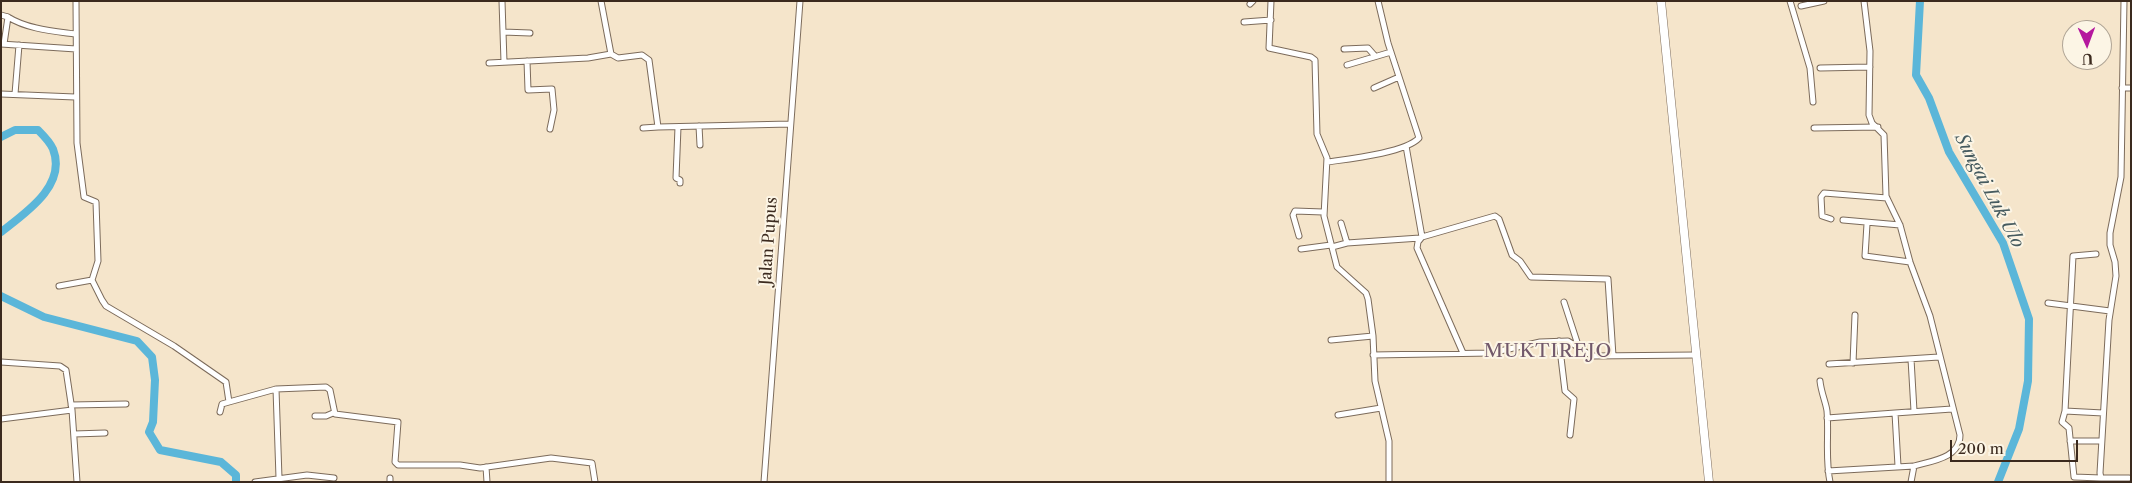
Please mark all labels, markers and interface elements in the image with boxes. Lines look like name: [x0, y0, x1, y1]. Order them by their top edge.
north arrow: [2062, 20, 2112, 70]
text: U: [2081, 50, 2093, 68]
water label: Sungai Luk Ulo: [1950, 130, 2028, 252]
street label: Jalan Pupus: [756, 196, 782, 286]
district label: MUKTIREJO: [1483, 341, 1613, 363]
scale bar: [1952, 430, 2080, 462]
text: 200 m: [1958, 439, 2004, 458]

